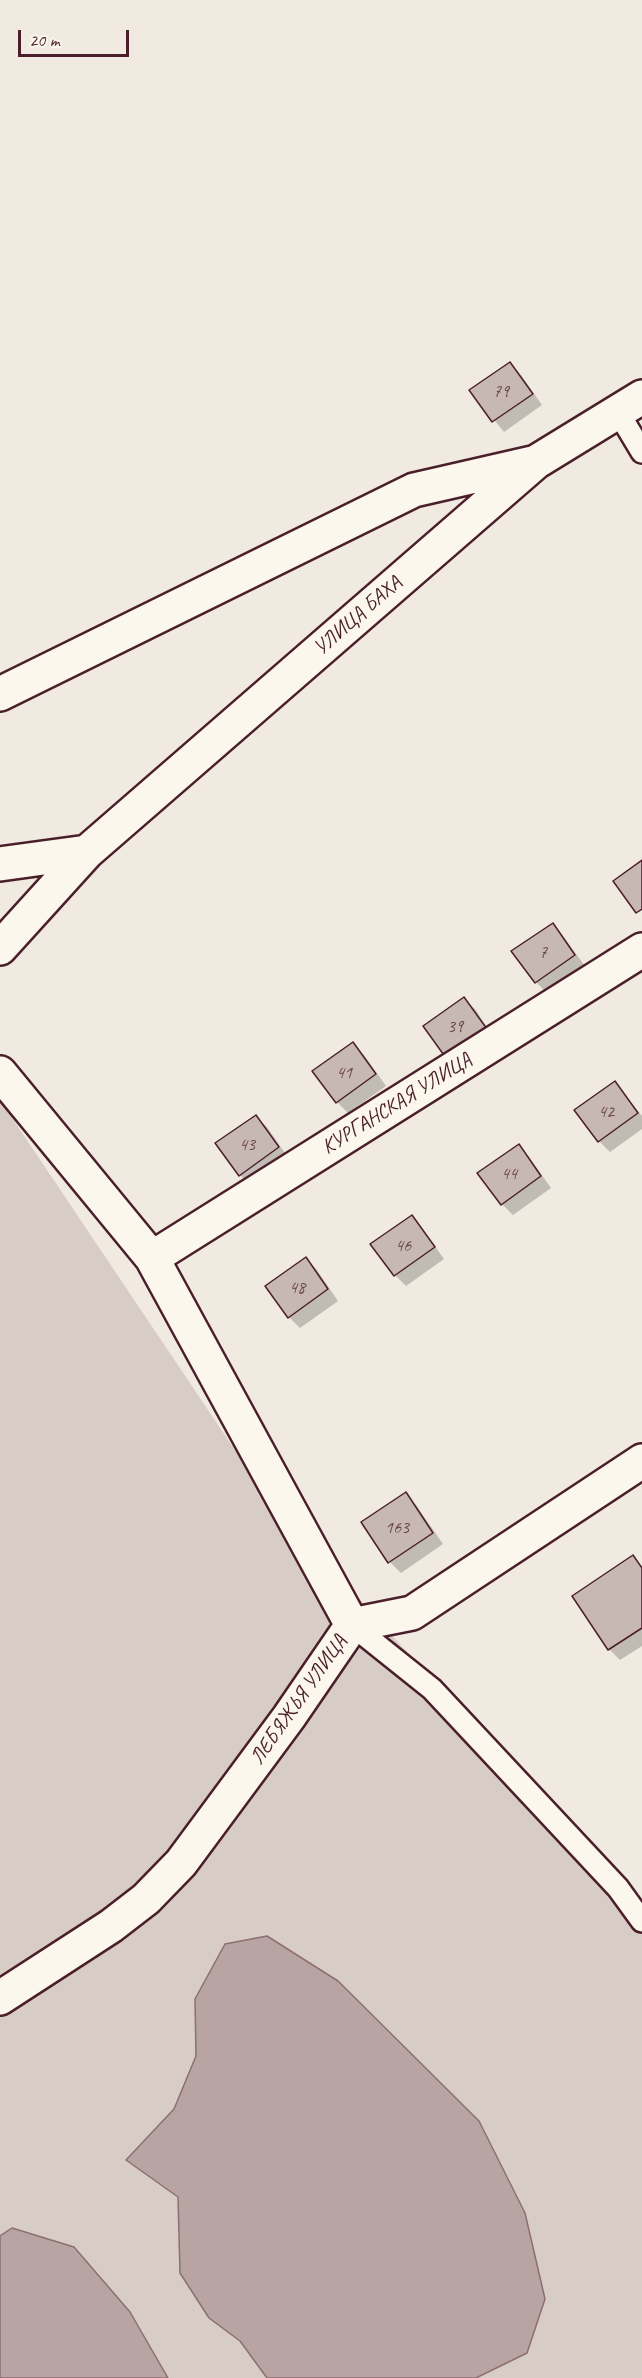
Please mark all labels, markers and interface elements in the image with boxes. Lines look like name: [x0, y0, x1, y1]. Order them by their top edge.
scale bar: [21, 18, 132, 56]
text: 20 m: [29, 29, 60, 51]
house number: 79: [493, 381, 509, 403]
street label: УЛИЦА БАХА: [309, 571, 407, 661]
house number: 7: [539, 942, 547, 964]
house number: 39: [447, 1016, 463, 1038]
street label: КУРГАНСКАЯ УЛИЦА: [317, 1048, 477, 1160]
house number: 41: [336, 1062, 352, 1084]
house number: 42: [598, 1101, 614, 1123]
house number: 43: [239, 1134, 255, 1156]
house number: 44: [501, 1163, 517, 1185]
house number: 46: [395, 1235, 411, 1257]
house number: 48: [289, 1277, 305, 1299]
house number: 163: [385, 1517, 409, 1539]
street label: ЛЕБЯЖЬЯ УЛИЦА: [245, 1630, 353, 1770]

